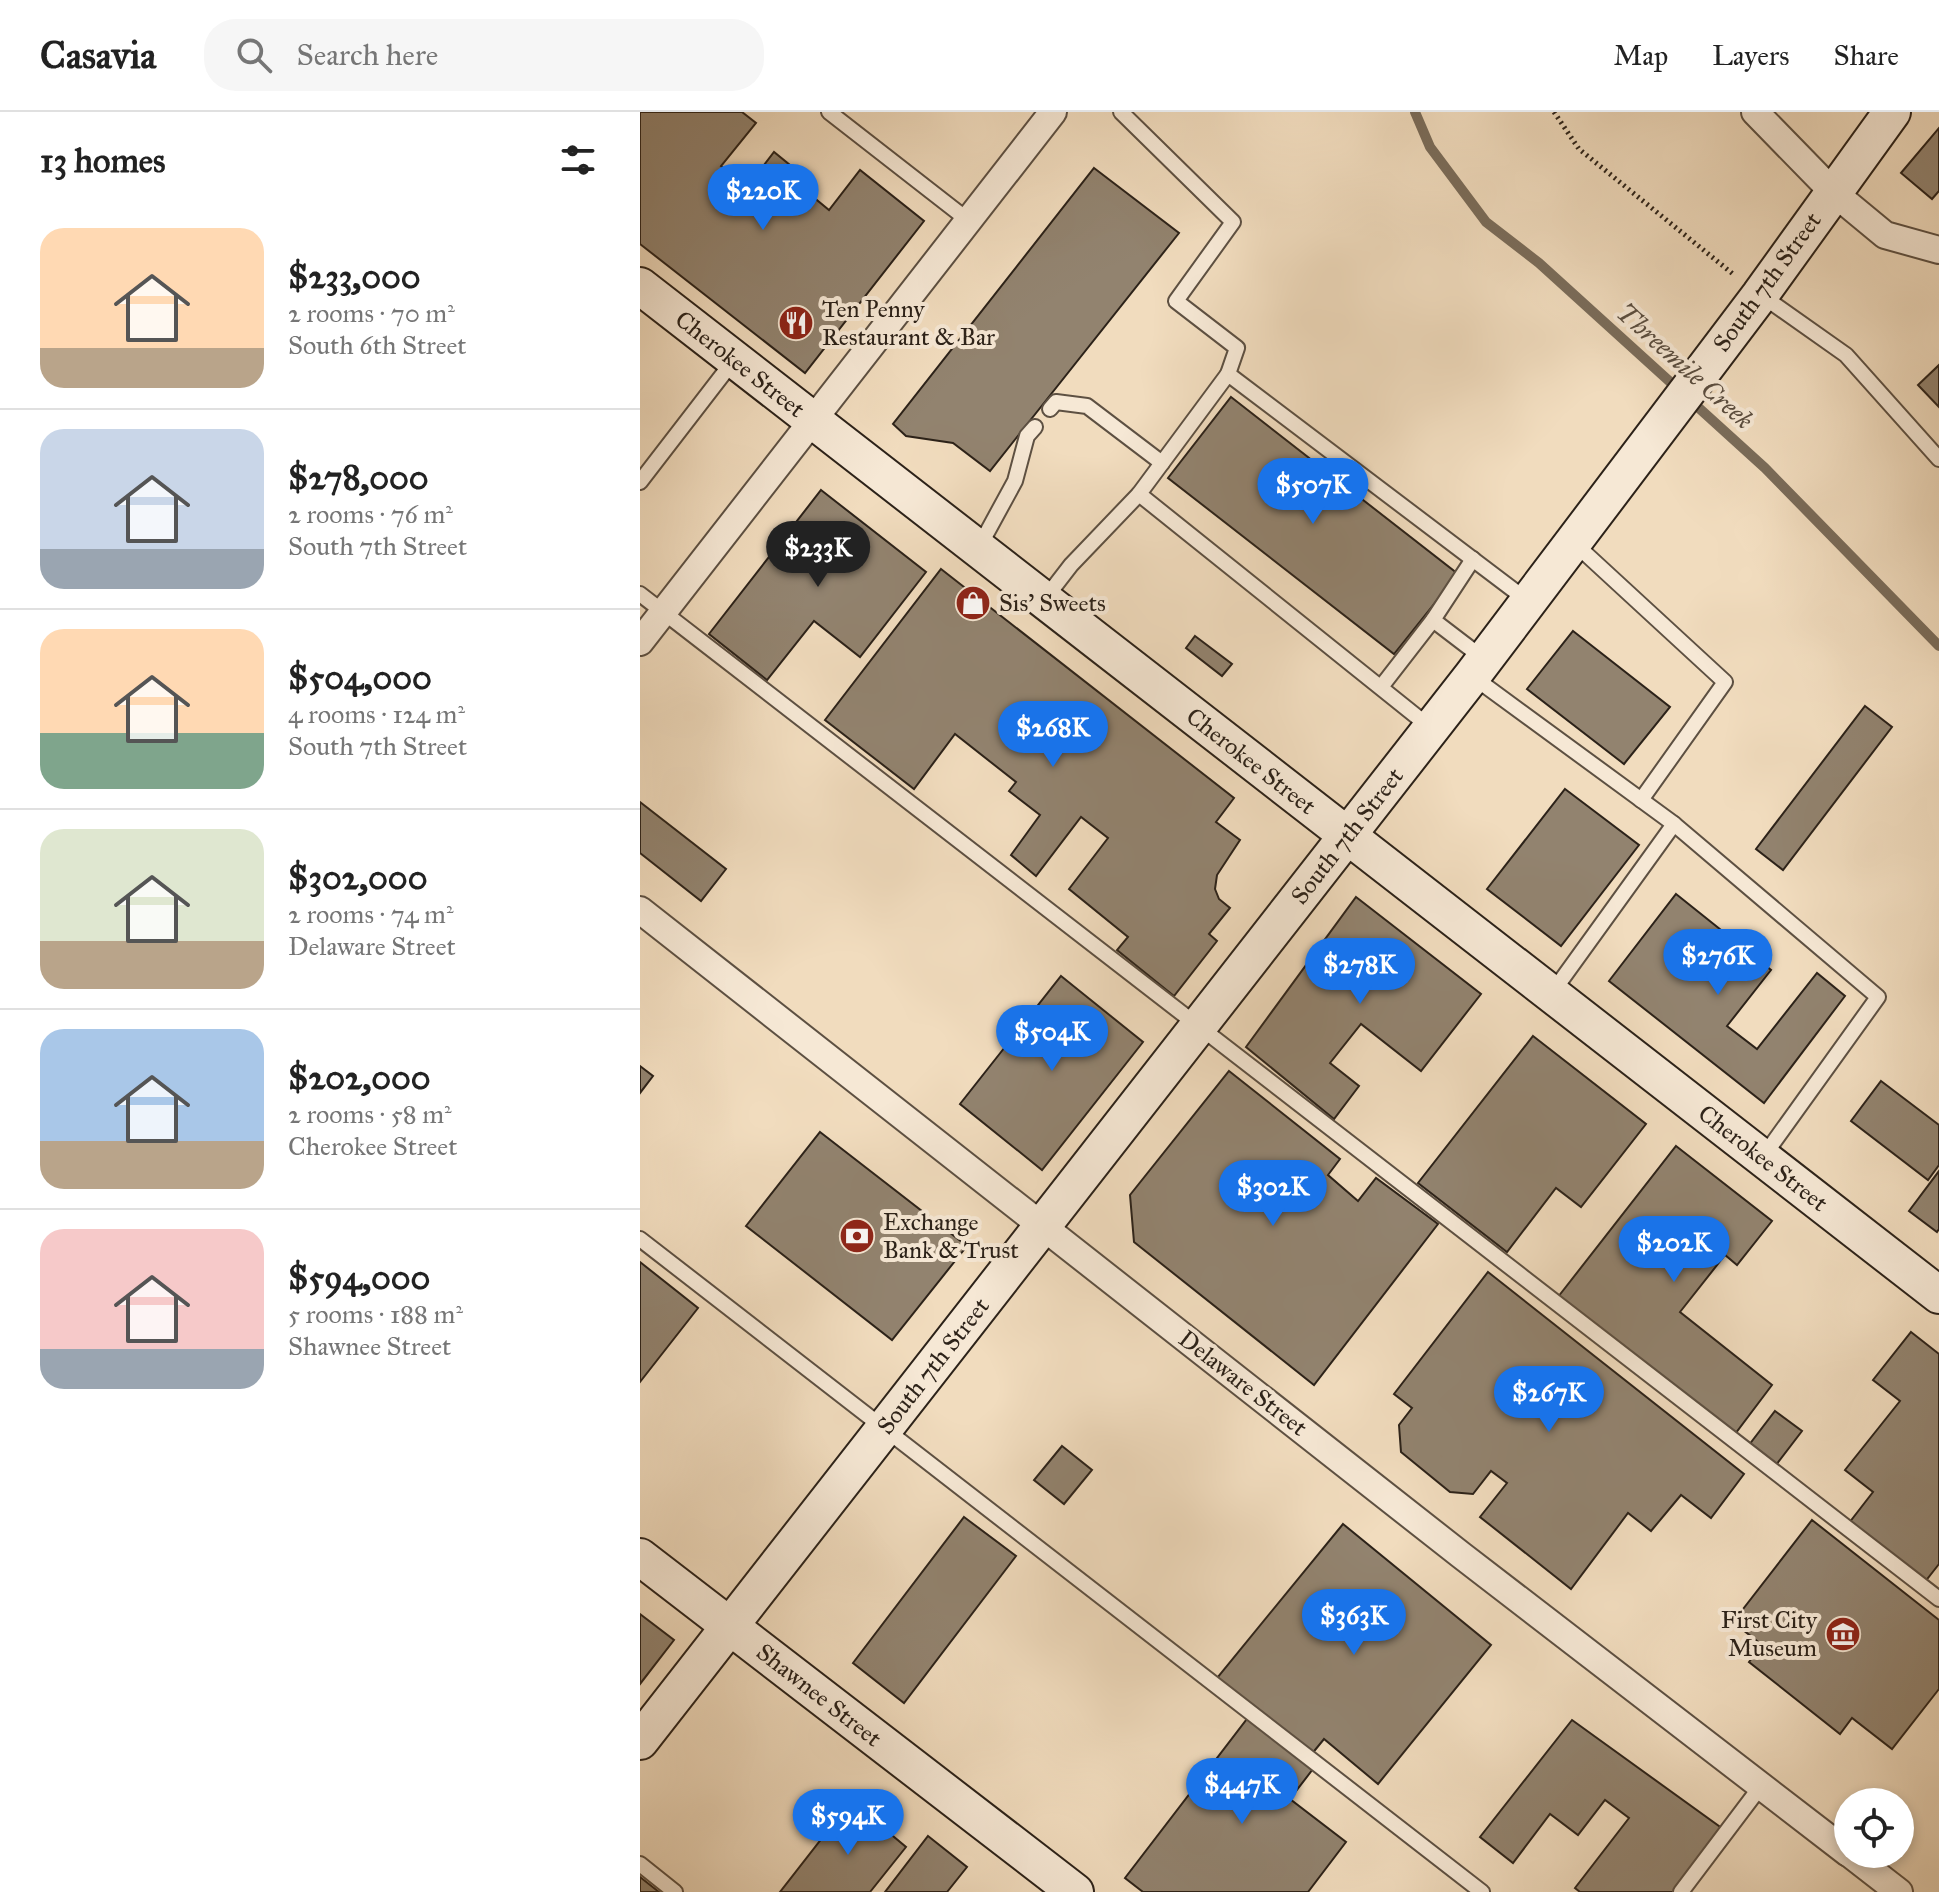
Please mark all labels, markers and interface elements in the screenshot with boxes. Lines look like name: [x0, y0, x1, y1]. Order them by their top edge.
search box: [204, 19, 764, 91]
text: Casavia: [40, 32, 156, 78]
icon: search: [232, 33, 276, 77]
text: Search here: [296, 37, 438, 73]
text: Map: [1613, 38, 1668, 73]
text: Layers: [1712, 38, 1790, 73]
text: Share: [1834, 38, 1899, 73]
icon: filters: [556, 138, 600, 182]
text: 13 homes: [40, 140, 165, 181]
pin: $220K: [707, 164, 819, 232]
text: $220K: [726, 174, 800, 206]
street label: South 7th Street: [1706, 206, 1828, 358]
text: $233,000: [288, 256, 421, 297]
icon: home: [104, 260, 200, 356]
place label: Ten Penny Restaurant & Bar: [822, 294, 995, 352]
water label: Threemile Creek: [1610, 296, 1760, 436]
text: 2 rooms · 70 m²: [288, 297, 455, 329]
street label: Cherokee Street: [669, 304, 811, 424]
restaurant icon: Ten Penny Restaurant & Bar: [777, 304, 815, 342]
text: South 6th Street: [288, 329, 467, 361]
text: $278,000: [288, 457, 429, 498]
pin: $507K: [1257, 458, 1369, 526]
icon: home: [104, 461, 200, 557]
text: $507K: [1275, 468, 1351, 500]
text: 2 rooms · 76 m²: [288, 498, 453, 530]
pin: $233K: [762, 521, 874, 589]
text: South 7th Street: [288, 530, 467, 562]
text: $233K: [784, 531, 852, 563]
shop icon: Sis' Sweets: [954, 584, 992, 622]
place label: Sis' Sweets: [999, 588, 1106, 618]
text: $504,000: [288, 657, 432, 698]
icon: home: [104, 661, 200, 757]
text: 4 rooms · 124 m²: [288, 698, 465, 730]
pin: $268K: [997, 701, 1109, 769]
street label: Cherokee Street: [1180, 701, 1322, 821]
text: $268K: [1016, 711, 1090, 743]
text: South 7th Street: [288, 730, 467, 762]
street label: South 7th Street: [1284, 761, 1410, 910]
text: $302,000: [288, 857, 427, 898]
icon: home: [104, 861, 200, 957]
text: 2 rooms · 74 m²: [288, 898, 454, 930]
pin: $276K: [1662, 929, 1774, 997]
text: Delaware Street: [288, 930, 456, 962]
pin: $278K: [1304, 938, 1416, 1006]
text: $276K: [1681, 939, 1755, 971]
text: $278K: [1323, 948, 1397, 980]
pin: $504K: [996, 1005, 1108, 1073]
text: $504K: [1014, 1015, 1090, 1047]
text: $202,000: [288, 1057, 431, 1098]
icon: home: [104, 1061, 200, 1157]
text: 2 rooms · 58 m²: [288, 1098, 452, 1130]
street label: Cherokee Street: [1692, 1098, 1834, 1218]
text: Cherokee Street: [288, 1130, 457, 1162]
pin: $302K: [1217, 1160, 1329, 1228]
text: $302K: [1237, 1170, 1309, 1202]
place label: Exchange Bank & Trust: [883, 1207, 1019, 1265]
pin: $202K: [1618, 1216, 1730, 1284]
bank icon: Exchange Bank & Trust: [838, 1217, 876, 1255]
text: $202K: [1637, 1226, 1711, 1258]
text: $594,000: [288, 1257, 430, 1298]
icon: home: [104, 1261, 200, 1357]
street label: South 7th Street: [870, 1291, 996, 1440]
text: 5 rooms · 188 m²: [288, 1298, 463, 1330]
street label: Delaware Street: [1173, 1324, 1314, 1443]
text: Shawnee Street: [288, 1330, 451, 1362]
pin: $267K: [1493, 1366, 1605, 1434]
text: $267K: [1512, 1376, 1586, 1408]
pin: $363K: [1298, 1589, 1410, 1657]
text: $363K: [1320, 1599, 1388, 1631]
place label: First City Museum: [1721, 1605, 1818, 1663]
museum icon: First City Museum: [1824, 1615, 1862, 1653]
street label: Shawnee Street: [750, 1637, 888, 1753]
pin: $447K: [1186, 1758, 1298, 1826]
text: $447K: [1204, 1768, 1280, 1800]
map controls: [1834, 1788, 1914, 1868]
button: locate: [1834, 1788, 1914, 1868]
pin: $594K: [792, 1789, 904, 1857]
text: $594K: [811, 1799, 885, 1831]

